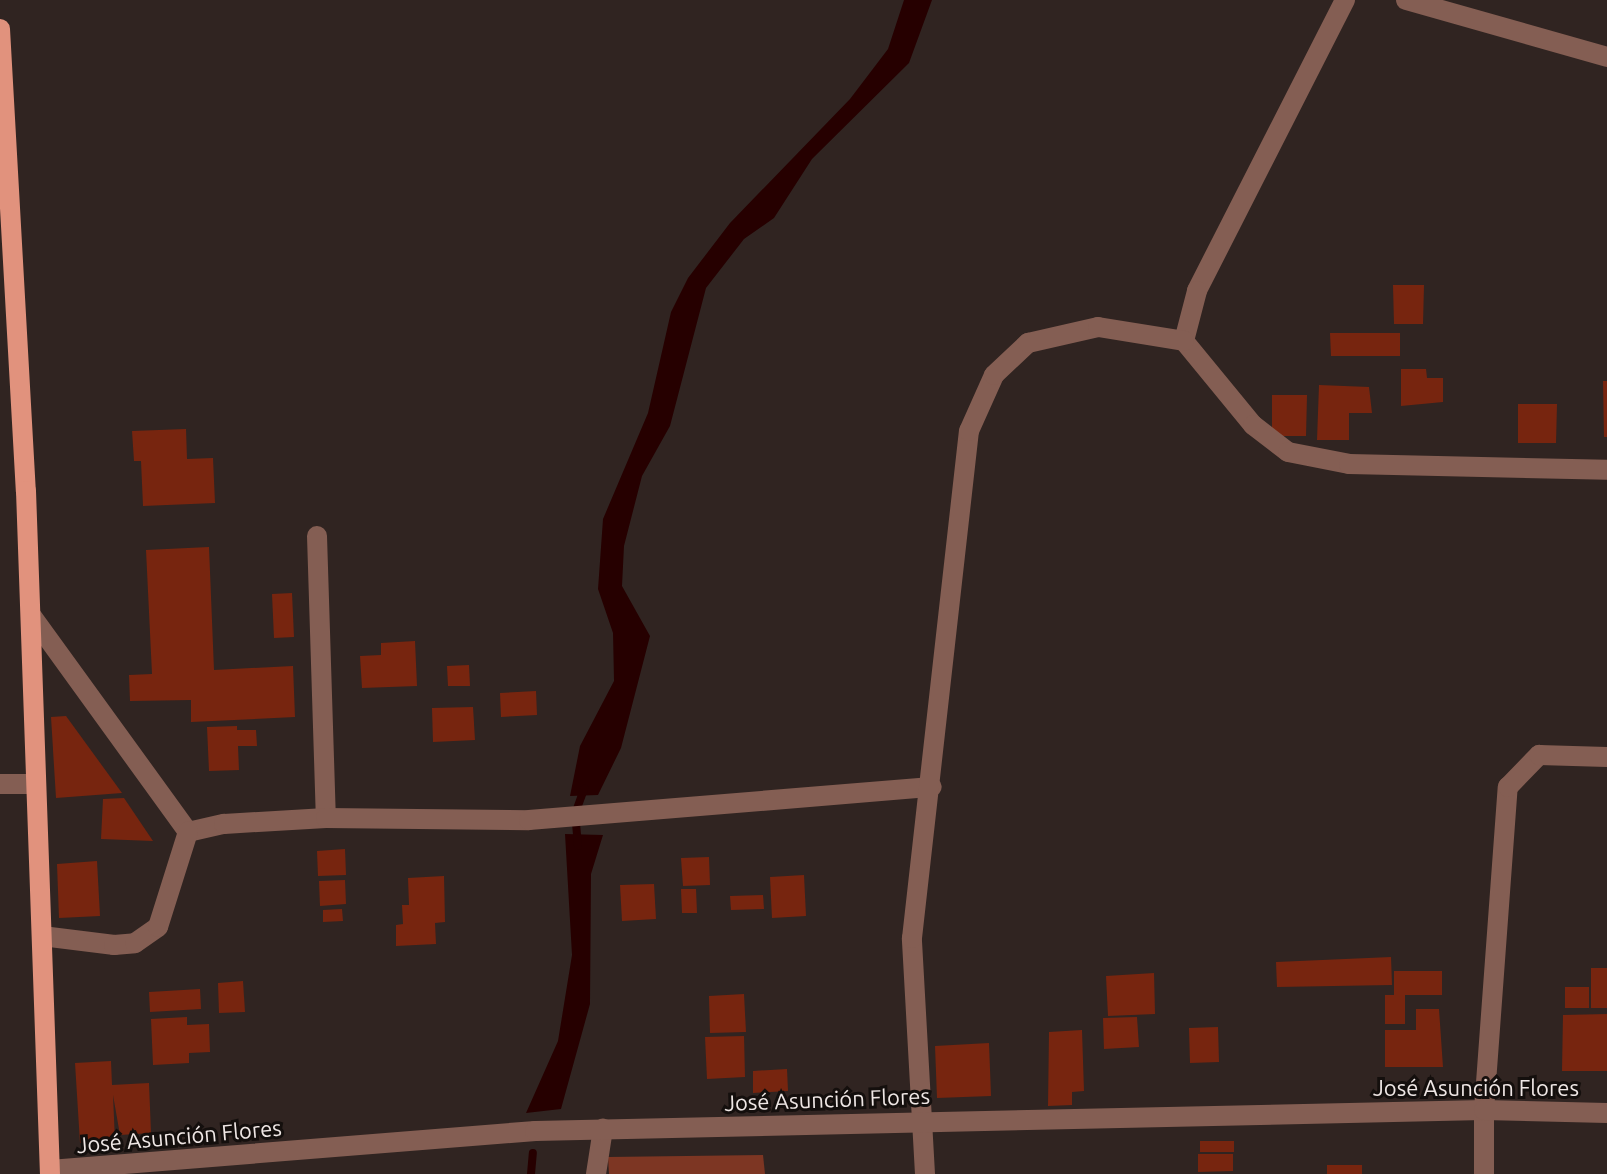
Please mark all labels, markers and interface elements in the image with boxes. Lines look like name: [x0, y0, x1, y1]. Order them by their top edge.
street label: José Asunción Flores: [1373, 1075, 1579, 1101]
street label: José Asunción Flores: [724, 1082, 930, 1116]
street label: José Asunción Flores: [75, 1114, 283, 1158]

